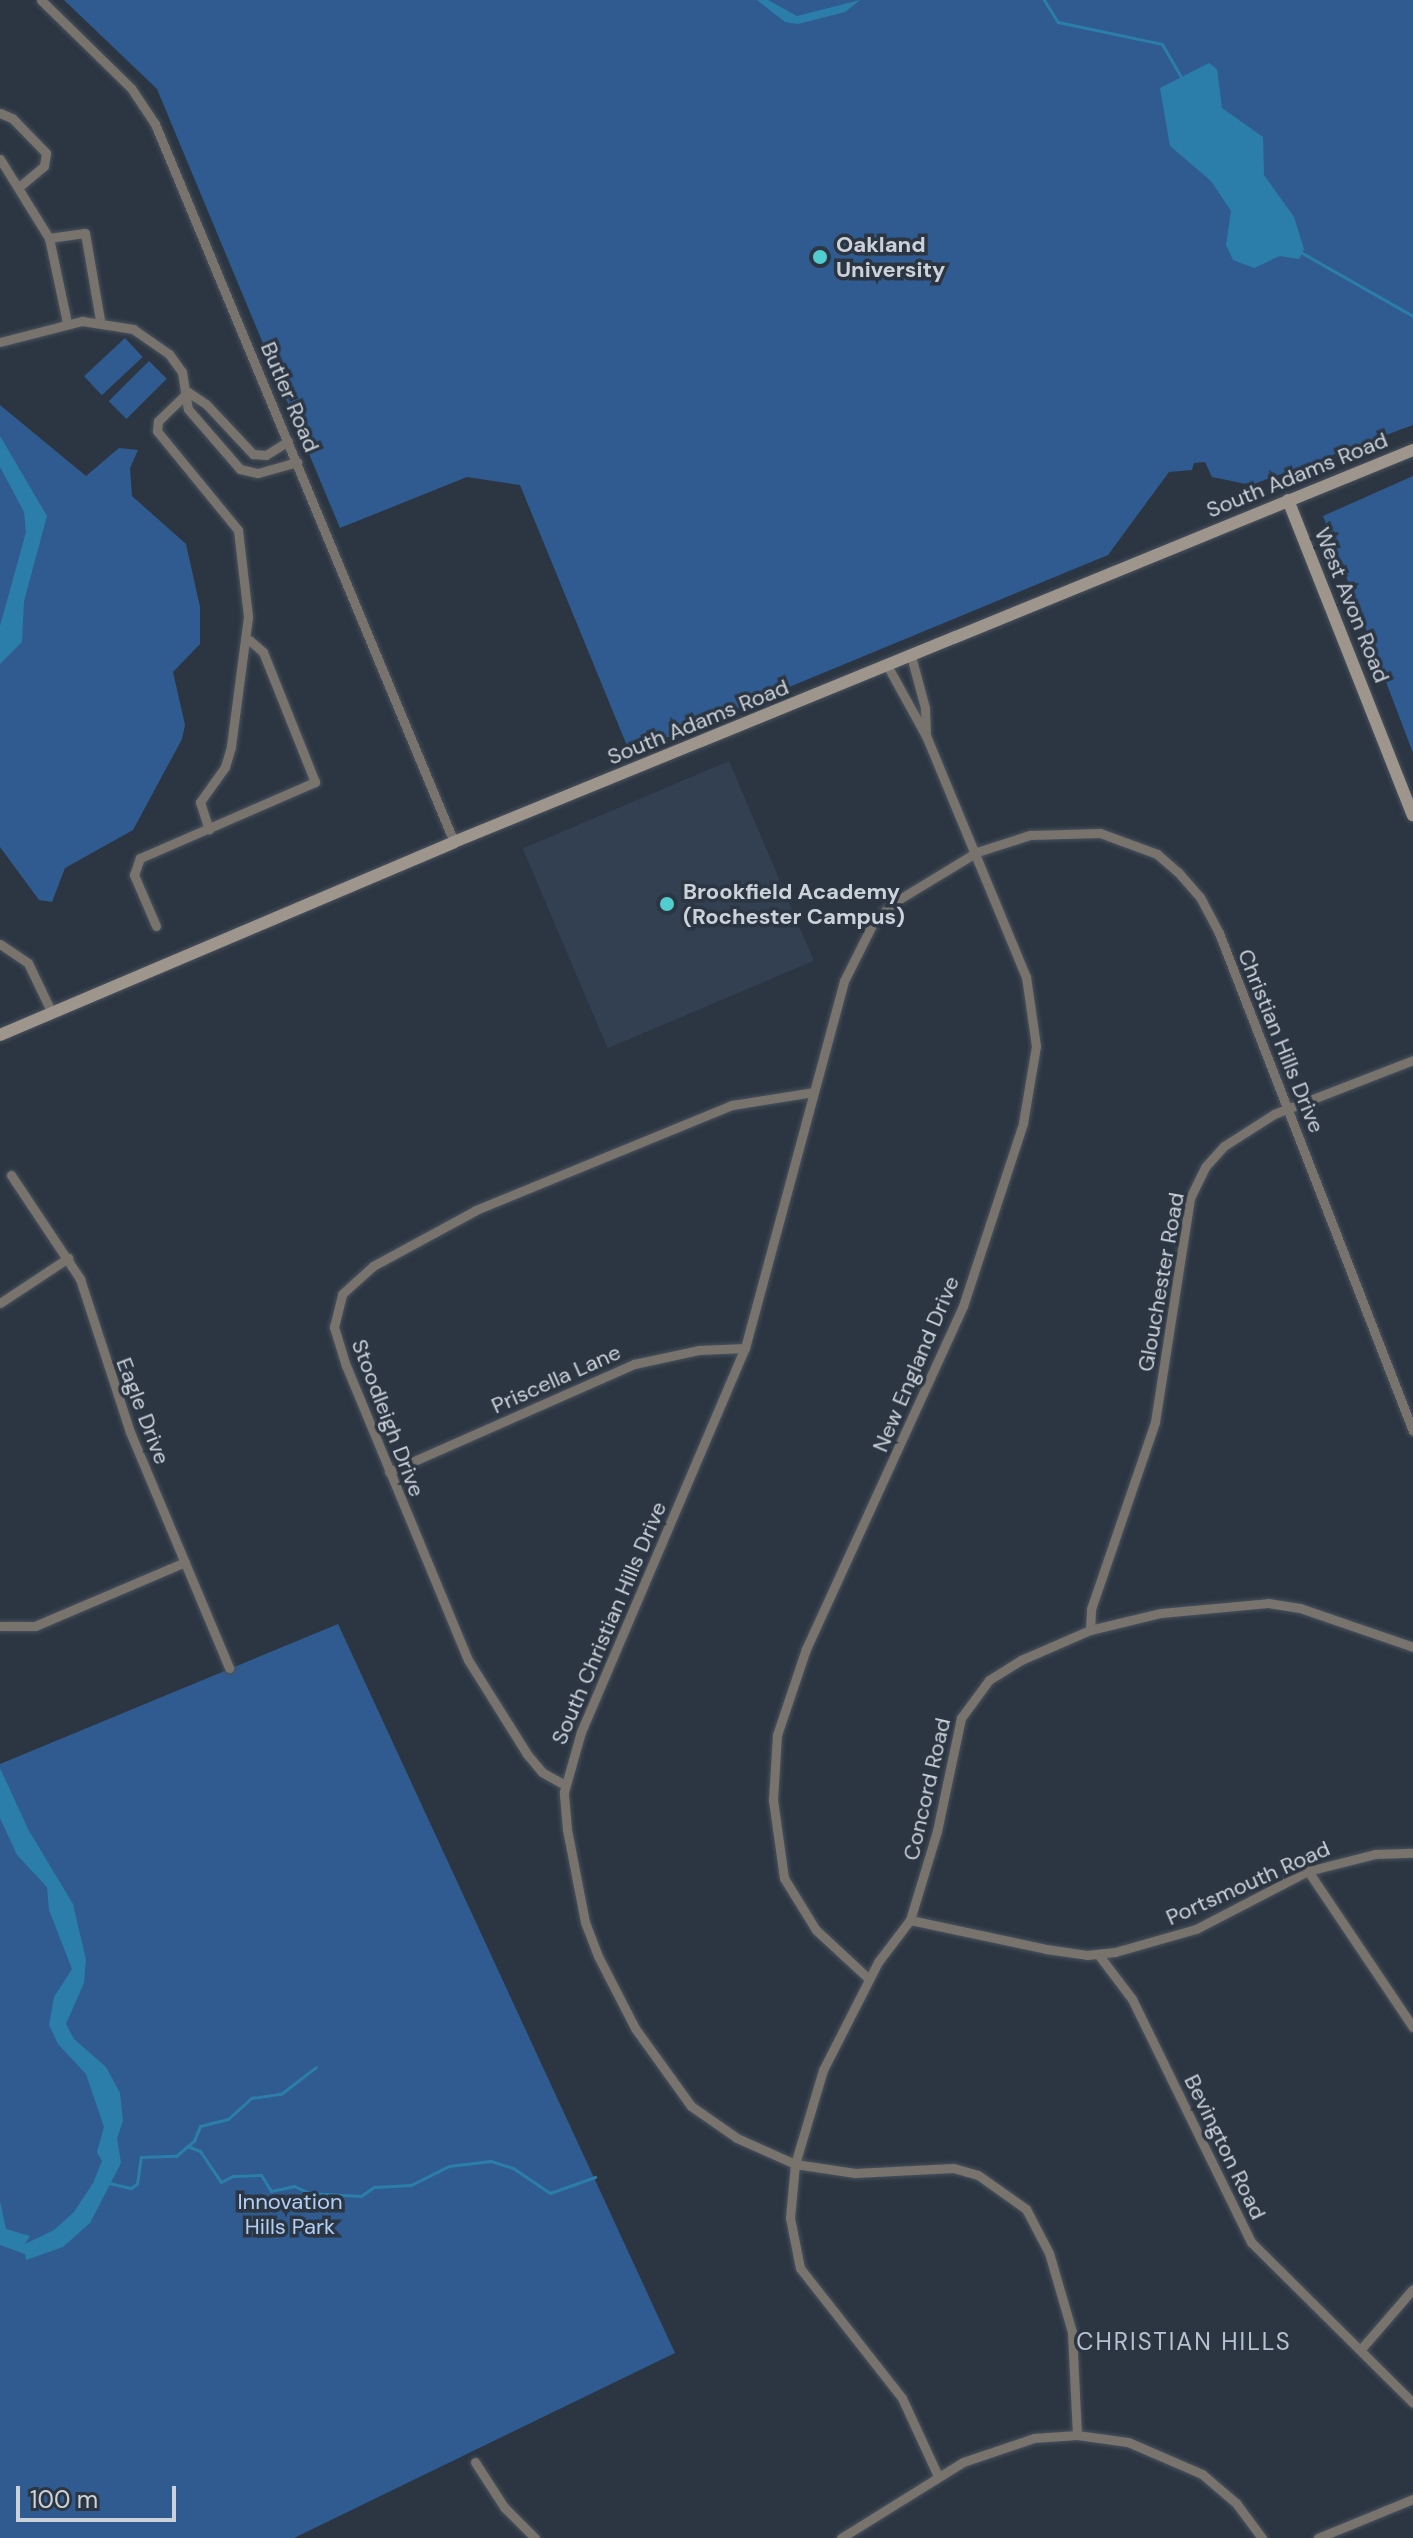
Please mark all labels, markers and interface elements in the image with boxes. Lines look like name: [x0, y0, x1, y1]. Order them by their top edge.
place label: Oakland University: [836, 231, 945, 282]
marker: Oakland University: [811, 248, 829, 266]
street label: Butler Road: [255, 338, 325, 456]
street label: South Adams Road: [1203, 427, 1391, 523]
street label: West Avon Road: [1309, 524, 1395, 686]
street label: South Adams Road: [604, 674, 792, 770]
place label: Brookfield Academy (Rochester Campus): [683, 878, 905, 930]
marker: Brookfield Academy (Rochester Campus): [658, 895, 676, 913]
street label: Christian Hills Drive: [1232, 945, 1330, 1137]
street label: Glouchester Road: [1132, 1190, 1190, 1374]
street label: New England Drive: [867, 1272, 965, 1456]
street label: Stoodleigh Drive: [346, 1336, 430, 1500]
street label: Priscella Lane: [487, 1339, 625, 1419]
street label: Eagle Drive: [111, 1354, 175, 1468]
street label: South Christian Hills Drive: [546, 1498, 672, 1748]
street label: Concord Road: [898, 1715, 956, 1863]
street label: Portsmouth Road: [1162, 1835, 1334, 1931]
street label: Bevington Road: [1178, 2070, 1272, 2224]
park label: Innovation Hills Park: [237, 2188, 343, 2240]
district label: CHRISTIAN HILLS: [1076, 2328, 1292, 2356]
scale bar: [20, 2470, 180, 2520]
text: 100 m: [30, 2484, 98, 2515]

